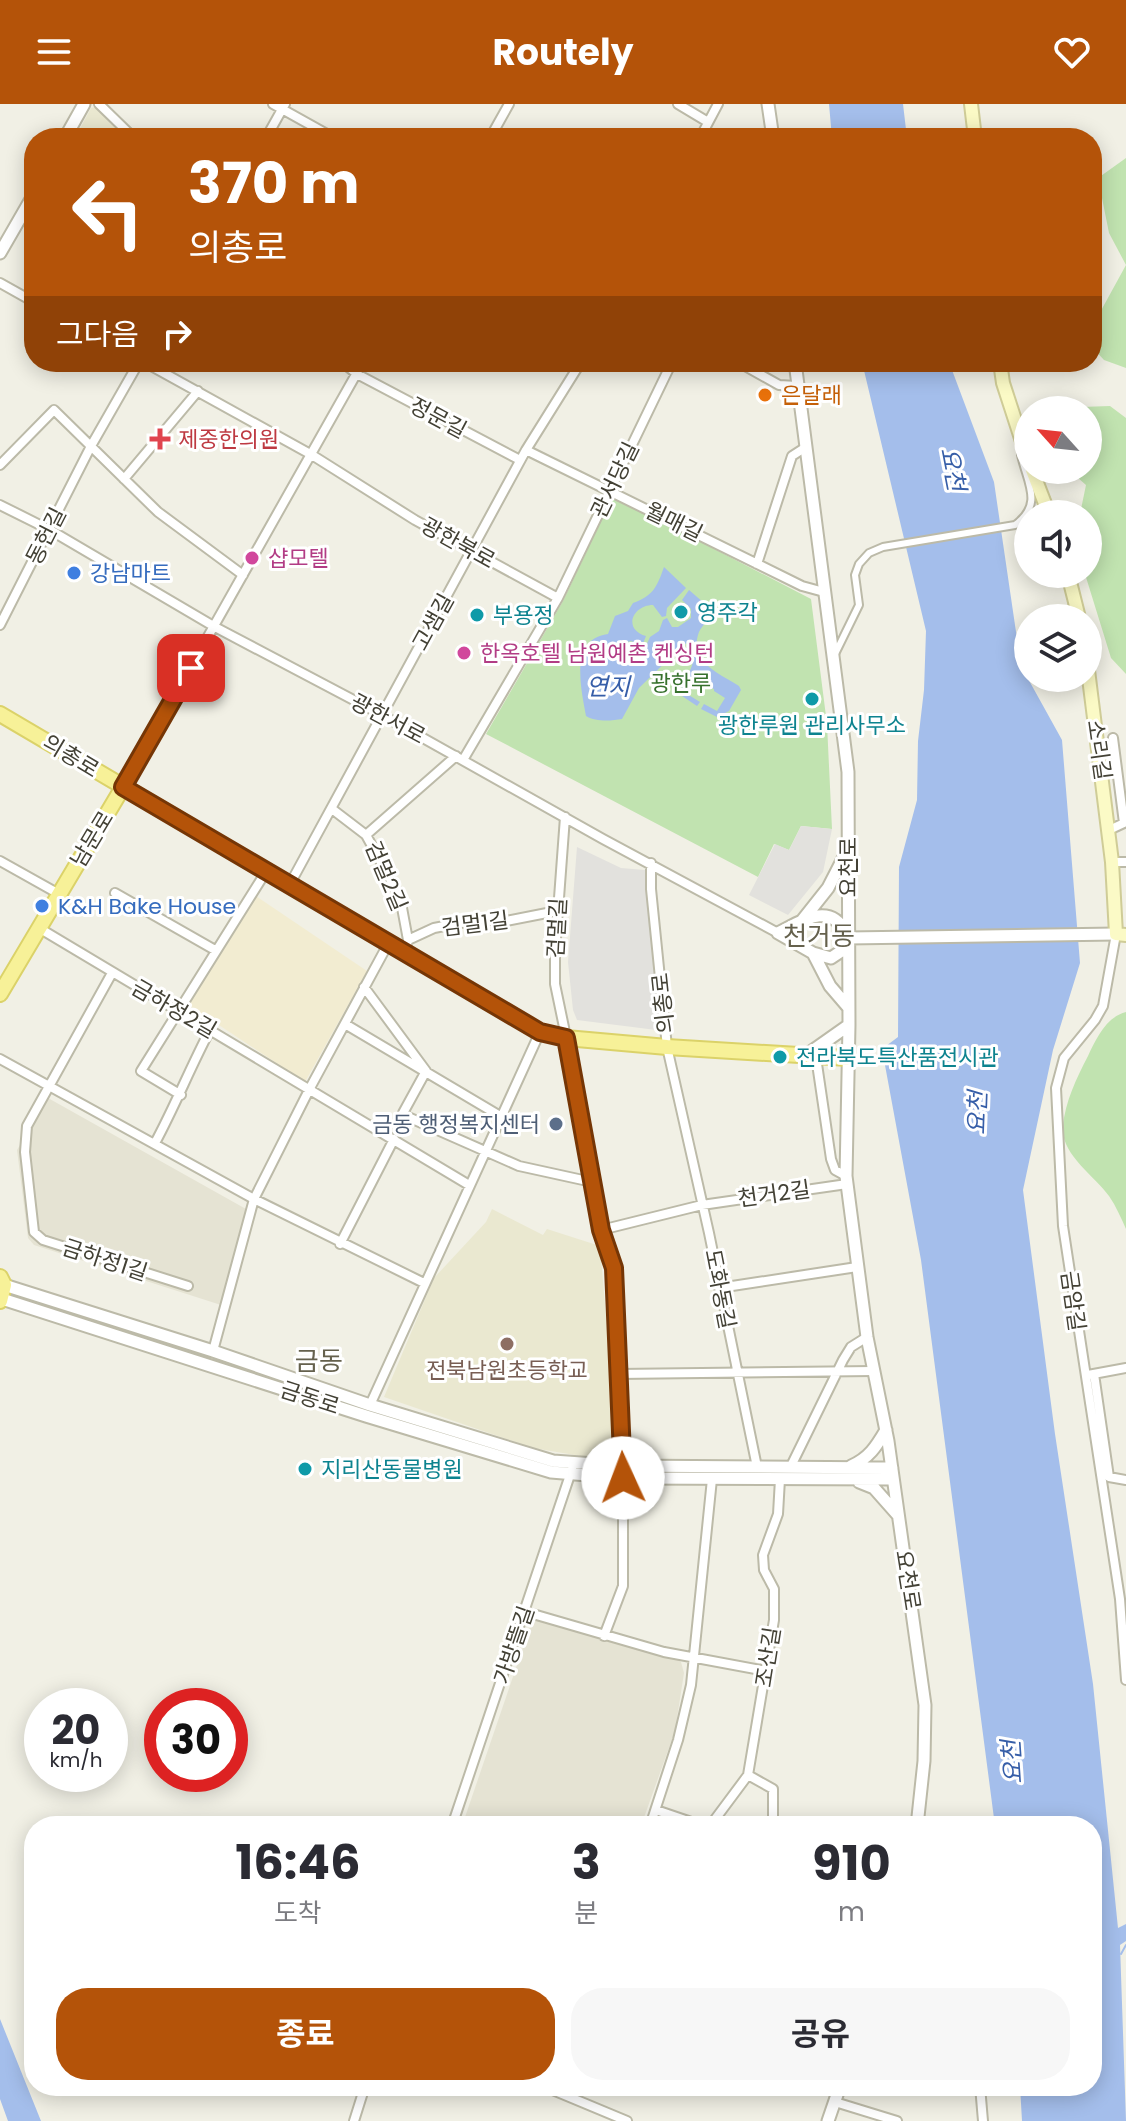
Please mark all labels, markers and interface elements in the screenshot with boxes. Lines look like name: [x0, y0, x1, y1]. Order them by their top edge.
text: Routely: [493, 27, 633, 78]
icon: menu: [32, 30, 76, 74]
icon: heart: [1050, 30, 1094, 74]
text: 370 m: [188, 144, 360, 223]
icon: left: [56, 160, 160, 264]
text: 의총로: [188, 222, 287, 273]
icon: right: [155, 312, 199, 356]
text: 그다음: [56, 313, 139, 356]
place label: 은달래: [781, 380, 842, 411]
marker: 은달래: [756, 386, 774, 404]
street label: 정문길: [404, 390, 472, 446]
north arrow: [1014, 396, 1102, 484]
map controls: [1014, 396, 1102, 692]
place label: 제중한의원: [178, 424, 279, 455]
marker: 제중한의원: [149, 428, 171, 450]
street label: 관서당길: [583, 437, 647, 523]
water label: 요천: [933, 444, 974, 497]
street label: 월매길: [640, 495, 708, 549]
button: sound: [1014, 500, 1102, 588]
street label: 동헌길: [18, 502, 74, 570]
street label: 광한북로: [415, 510, 501, 576]
place label: 샵모텔: [268, 543, 329, 574]
marker: 샵모텔: [243, 549, 261, 567]
place label: 강남마트: [90, 558, 171, 589]
marker: 강남마트: [65, 564, 83, 582]
street label: 고샘길: [405, 588, 461, 656]
place label: 영주각: [697, 597, 758, 628]
place label: 부용정: [493, 600, 554, 631]
marker: 영주각: [672, 603, 690, 621]
button: layers: [1014, 604, 1102, 692]
marker: 부용정: [468, 606, 486, 624]
pin: [157, 634, 225, 702]
place label: 한옥호텔 남원예촌 켄싱턴: [480, 638, 714, 669]
marker: 한옥호텔 남원예촌 켄싱턴: [455, 644, 473, 662]
icon: arrive: [169, 646, 213, 690]
park label: 광한루: [651, 668, 711, 699]
water label: 연지: [586, 670, 632, 703]
street label: 광한서로: [345, 686, 431, 752]
marker: 광한루원 관리사무소: [803, 690, 821, 708]
place label: 광한루원 관리사무소: [718, 710, 906, 741]
street label: 소리길: [1079, 718, 1119, 782]
street label: 의총로: [37, 727, 105, 785]
street label: 남문로: [63, 805, 121, 873]
street label: 검멀2길: [357, 836, 415, 916]
street label: 요천로: [833, 837, 864, 897]
place label: K&H Bake House: [58, 891, 236, 922]
marker: K&H Bake House: [33, 897, 51, 915]
street label: 검멀길: [540, 897, 574, 959]
street label: 검멀1길: [439, 904, 511, 944]
district label: 천거동: [783, 918, 855, 954]
street label: 의총로: [644, 971, 682, 1035]
street label: 금하정2길: [126, 972, 222, 1046]
place label: 전라북도특산품전시관: [796, 1042, 998, 1073]
marker: 전라북도특산품전시관: [771, 1048, 789, 1066]
water label: 요천: [960, 1087, 994, 1136]
place label: 금동 행정복지센터: [372, 1109, 540, 1140]
marker: 금동 행정복지센터: [547, 1115, 565, 1133]
street label: 천거2길: [736, 1174, 812, 1214]
street label: 금하정1길: [58, 1232, 152, 1288]
street label: 도화동길: [697, 1246, 743, 1332]
street label: 금암길: [1053, 1269, 1093, 1333]
marker: 전북남원초등학교: [498, 1335, 516, 1353]
district label: 금동: [295, 1343, 343, 1379]
place label: 전북남원초등학교: [426, 1355, 588, 1386]
street label: 금동로: [276, 1374, 344, 1422]
position arrow: [581, 1436, 665, 1520]
place label: 지리산동물병원: [321, 1454, 463, 1485]
marker: 지리산동물병원: [296, 1460, 314, 1478]
street label: 요천로: [888, 1548, 928, 1612]
street label: 가방뜰길: [486, 1602, 542, 1688]
street label: 조산길: [748, 1625, 788, 1689]
speed limit sign: 30: [144, 1688, 248, 1792]
text: 20: [52, 1702, 100, 1758]
water label: 요천: [994, 1736, 1030, 1785]
text: km/h: [49, 1746, 103, 1774]
text: 16:46: [235, 1829, 361, 1896]
text: 3: [572, 1829, 601, 1896]
text: 910: [812, 1830, 891, 1897]
text: m: [838, 1894, 865, 1930]
text: 도착: [274, 1895, 322, 1931]
text: 분: [574, 1895, 598, 1931]
button: 종료: [56, 1988, 555, 2080]
button: 공유: [571, 1988, 1070, 2080]

